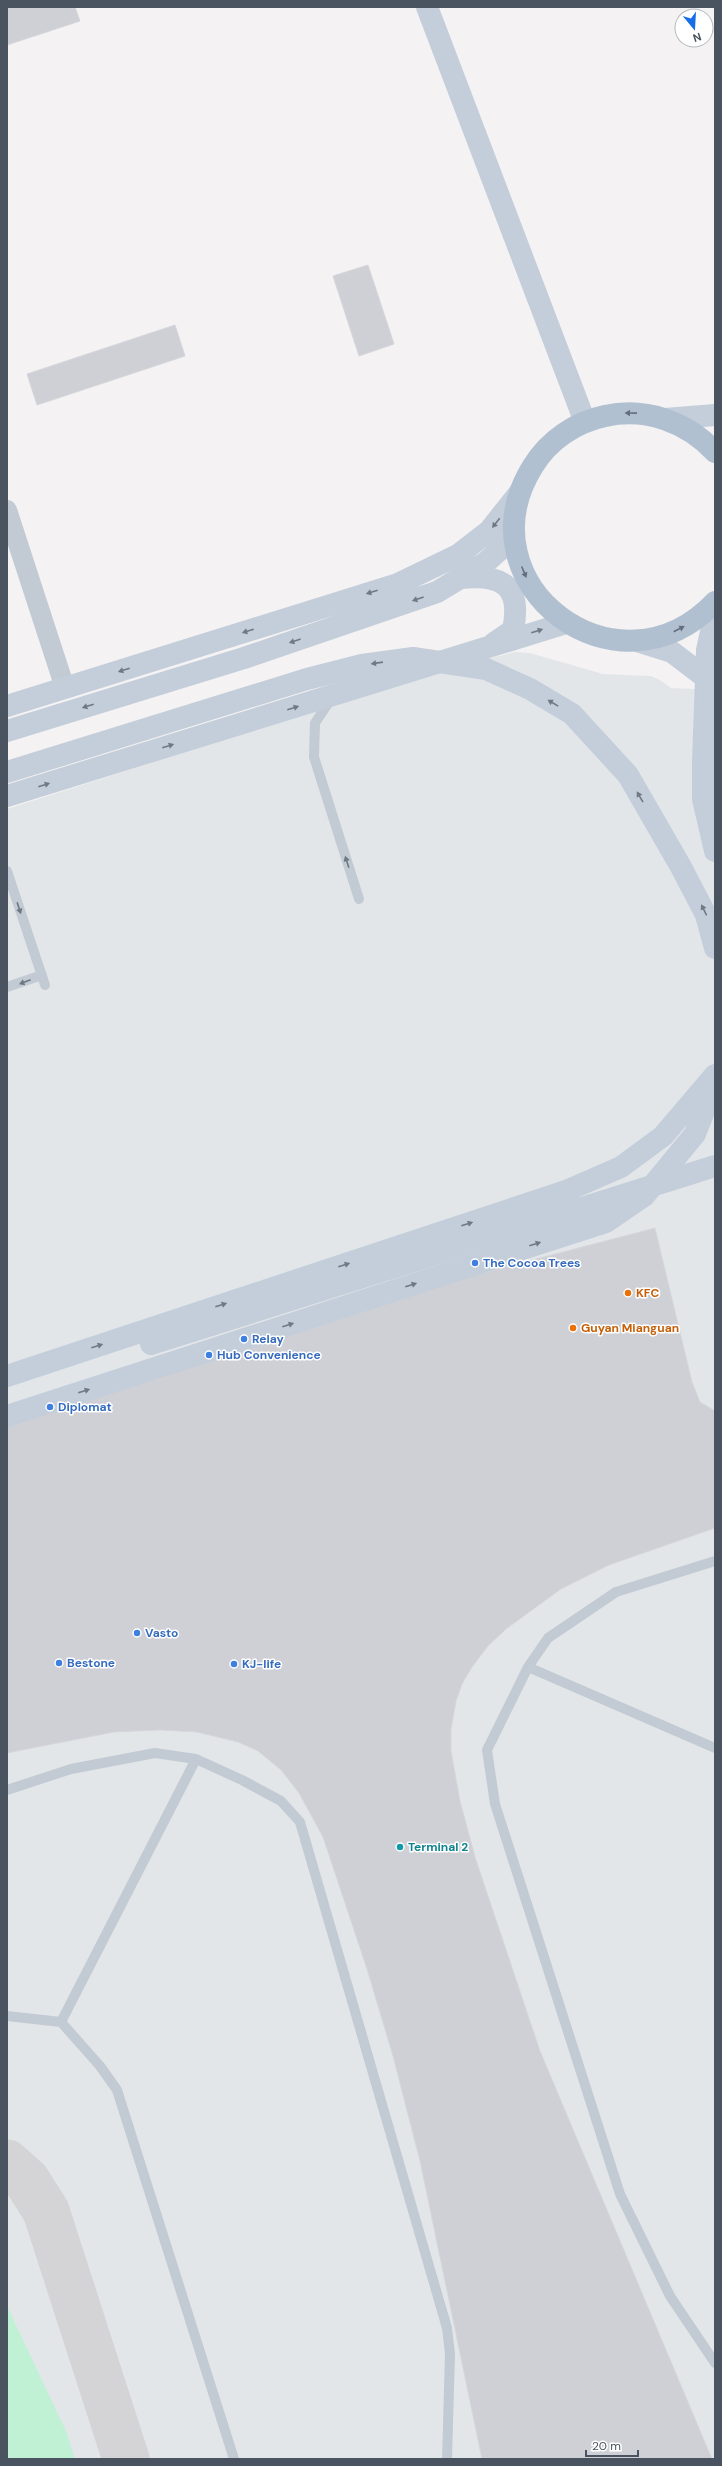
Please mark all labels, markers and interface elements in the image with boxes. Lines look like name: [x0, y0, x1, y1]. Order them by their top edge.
north arrow: [674, 8, 714, 48]
text: N: [691, 30, 703, 45]
one-way arrow: [625, 410, 637, 417]
one-way arrow: [491, 517, 500, 528]
one-way arrow: [520, 566, 527, 578]
one-way arrow: [365, 589, 377, 595]
one-way arrow: [411, 596, 423, 602]
one-way arrow: [673, 626, 685, 632]
one-way arrow: [241, 628, 253, 634]
one-way arrow: [531, 628, 543, 634]
one-way arrow: [288, 638, 300, 644]
one-way arrow: [370, 660, 383, 666]
one-way arrow: [117, 667, 129, 673]
one-way arrow: [547, 699, 559, 706]
one-way arrow: [82, 703, 94, 709]
one-way arrow: [287, 705, 299, 711]
one-way arrow: [163, 743, 175, 749]
one-way arrow: [39, 782, 51, 788]
one-way arrow: [637, 791, 644, 803]
one-way arrow: [344, 856, 350, 868]
one-way arrow: [17, 902, 23, 914]
one-way arrow: [701, 905, 707, 916]
one-way arrow: [18, 979, 30, 985]
one-way arrow: [462, 1221, 474, 1227]
one-way arrow: [529, 1241, 541, 1247]
place label: The Cocoa Trees: [483, 1255, 581, 1271]
marker: The Cocoa Trees: [470, 1258, 480, 1268]
one-way arrow: [338, 1261, 350, 1267]
one-way arrow: [406, 1281, 418, 1287]
place label: KFC: [636, 1285, 660, 1301]
marker: KFC: [623, 1288, 633, 1298]
one-way arrow: [215, 1302, 227, 1308]
place label: Guyan Mianguan: [581, 1320, 679, 1336]
one-way arrow: [282, 1321, 294, 1327]
marker: Guyan Mianguan: [568, 1323, 578, 1333]
place label: Relay: [252, 1331, 284, 1347]
marker: Relay: [239, 1334, 249, 1344]
one-way arrow: [92, 1343, 104, 1349]
place label: Hub Convenience: [217, 1347, 321, 1363]
marker: Hub Convenience: [204, 1350, 214, 1360]
one-way arrow: [78, 1387, 90, 1393]
place label: Diplomat: [58, 1399, 112, 1415]
marker: Diplomat: [45, 1402, 55, 1412]
place label: Vasto: [145, 1625, 178, 1641]
marker: Vasto: [132, 1628, 142, 1638]
place label: Bestone: [67, 1655, 115, 1671]
place label: KJ-life: [242, 1656, 281, 1672]
marker: Bestone: [54, 1658, 64, 1668]
marker: KJ-life: [229, 1659, 239, 1669]
place label: Terminal 2: [408, 1839, 468, 1855]
marker: Terminal 2: [395, 1842, 405, 1852]
scale bar: [586, 2432, 638, 2458]
text: 20 m: [592, 2438, 621, 2454]

